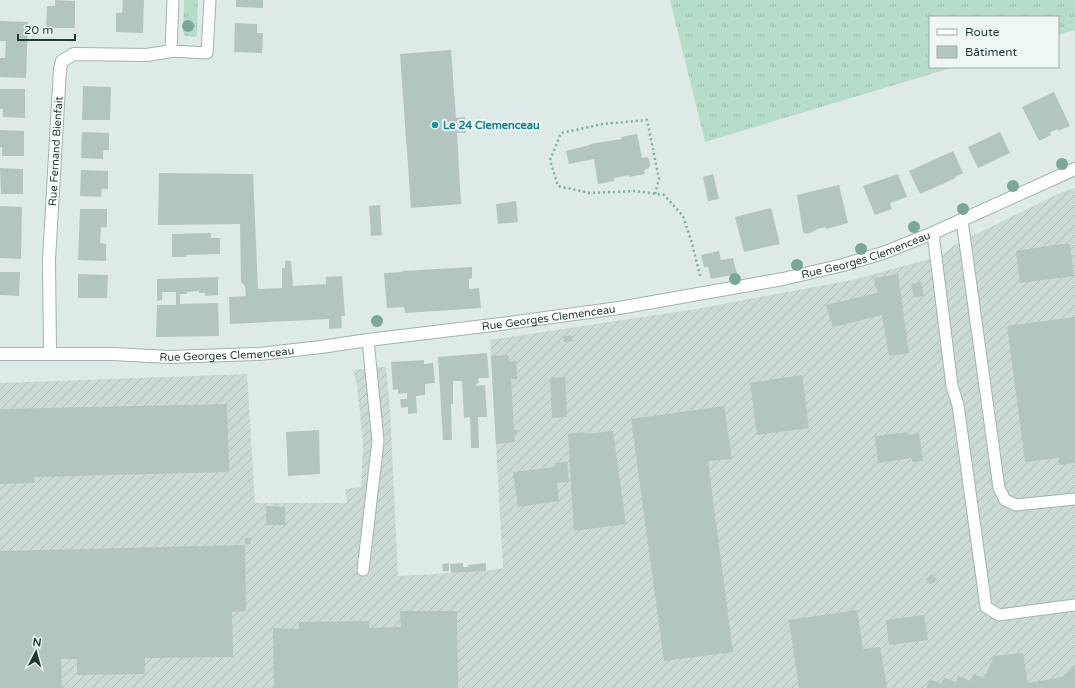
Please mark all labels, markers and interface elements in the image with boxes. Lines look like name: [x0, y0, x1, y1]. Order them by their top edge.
scale bar: [18, 16, 75, 42]
legend: [929, 16, 1059, 68]
text: 20 m: [24, 23, 53, 37]
text: Route: [965, 25, 1000, 39]
text: Bâtiment: [965, 45, 1017, 59]
street label: Rue Fernand Bienfait: [46, 96, 65, 206]
place label: Le 24 Clemenceau: [443, 119, 540, 132]
marker: Le 24 Clemenceau: [430, 120, 440, 130]
street label: Rue Georges Clemenceau: [800, 228, 932, 281]
street label: Rue Georges Clemenceau: [481, 302, 616, 333]
street label: Rue Georges Clemenceau: [159, 344, 295, 364]
north arrow: [16, 632, 56, 672]
text: N: [32, 636, 42, 649]

